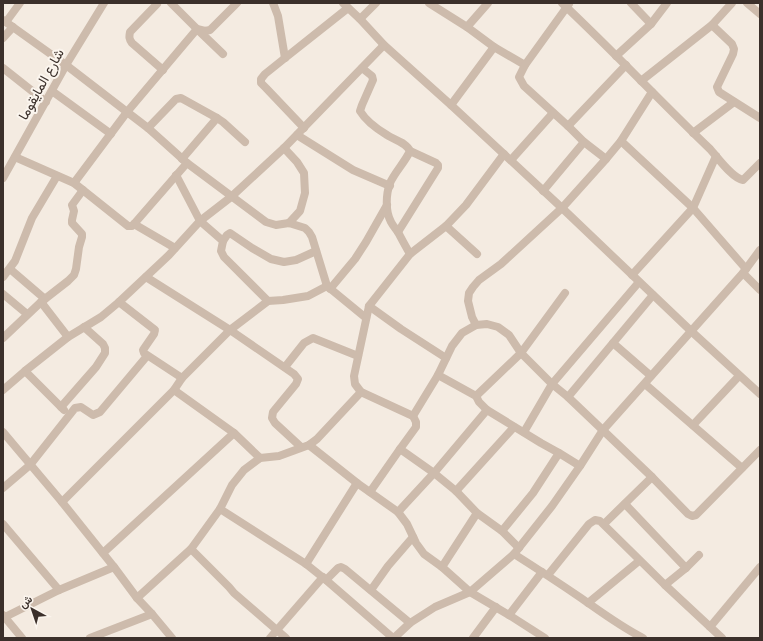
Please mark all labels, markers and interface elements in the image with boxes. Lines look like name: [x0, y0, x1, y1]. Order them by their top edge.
street label: شارع المايقوما: [14, 45, 70, 124]
north arrow: [12, 589, 52, 629]
text: ش: [16, 592, 35, 611]

